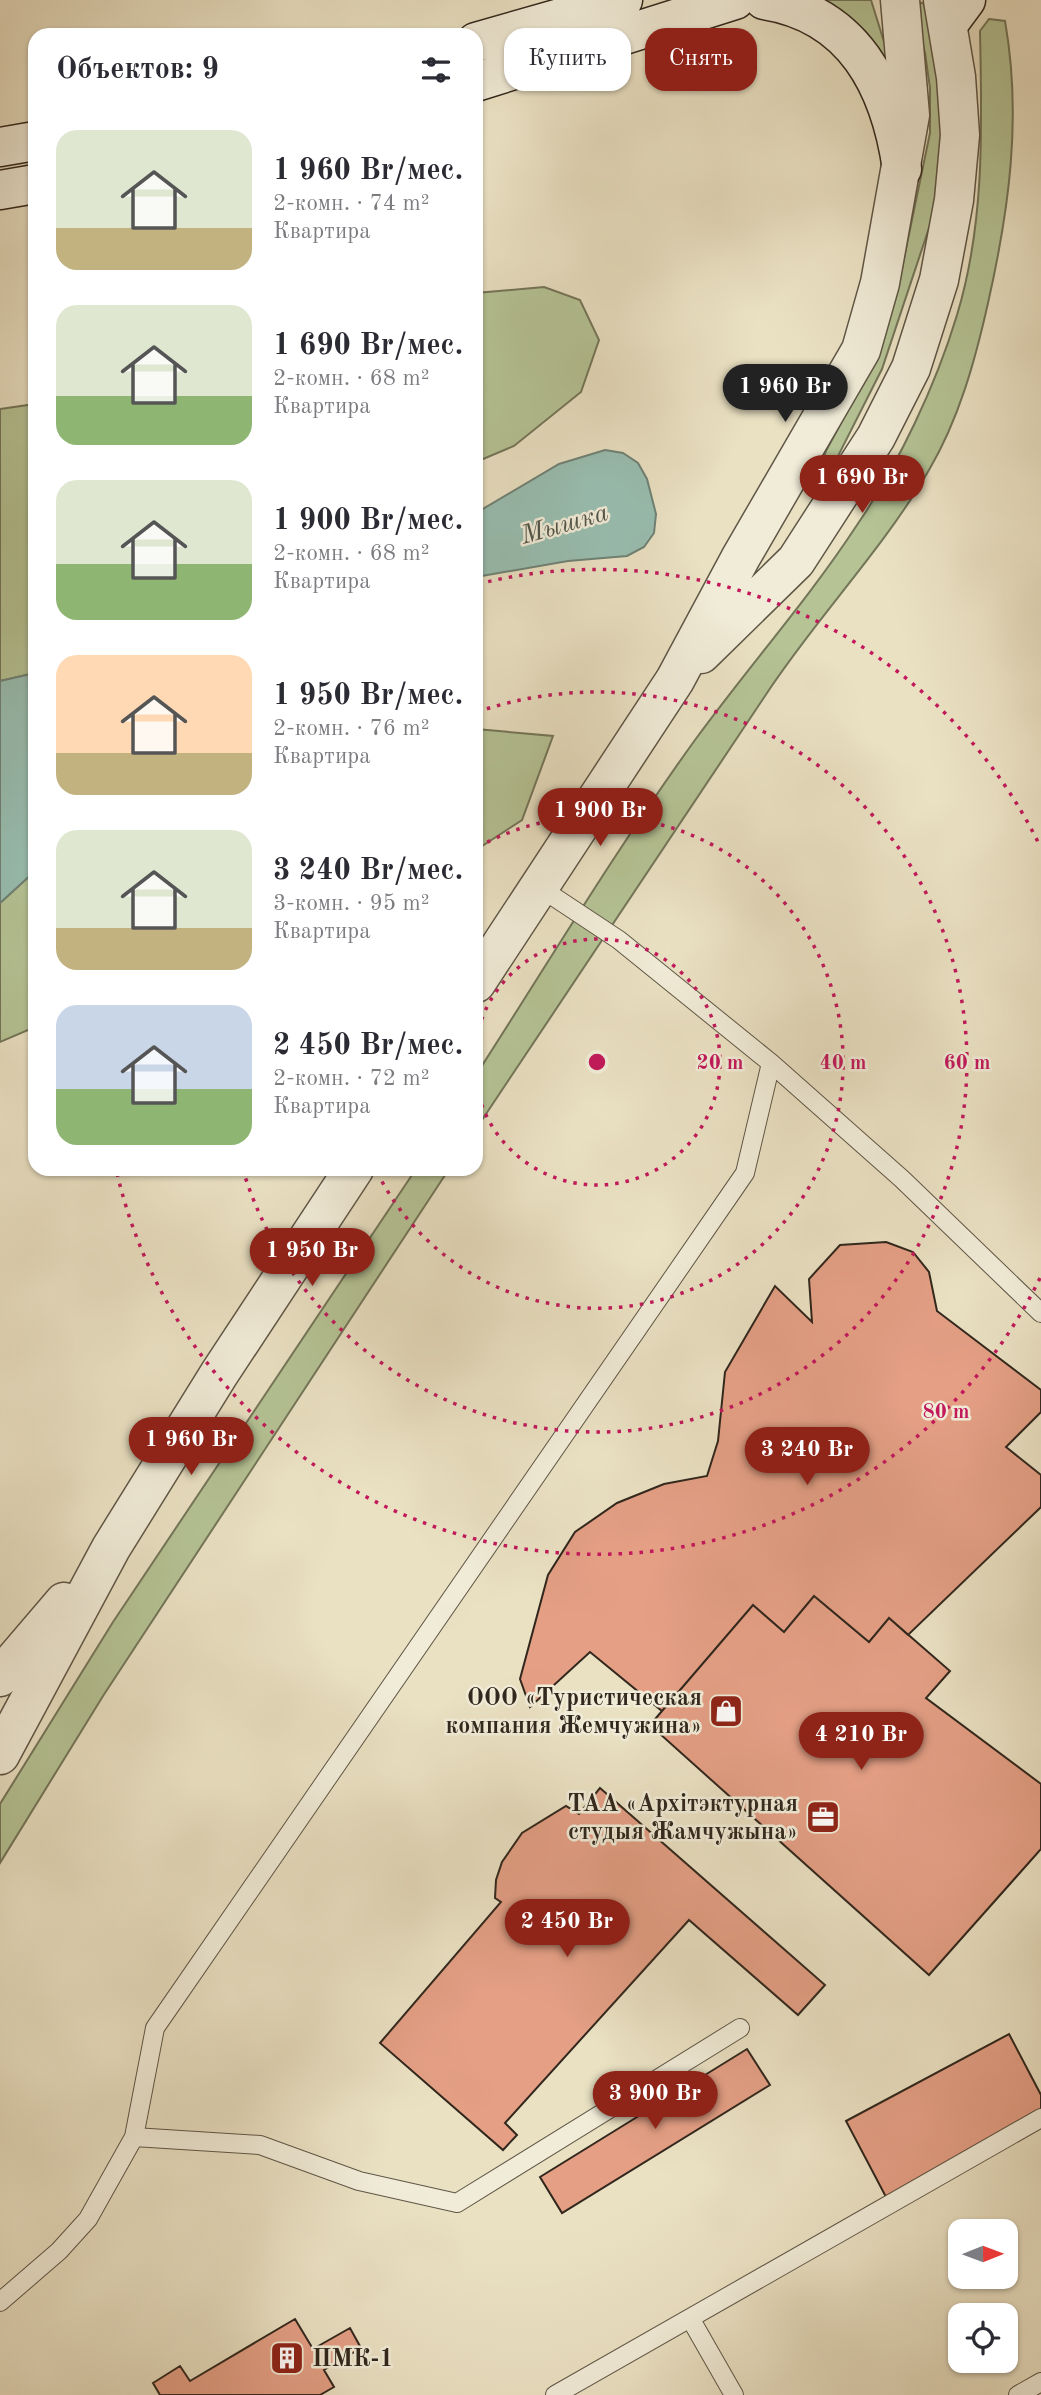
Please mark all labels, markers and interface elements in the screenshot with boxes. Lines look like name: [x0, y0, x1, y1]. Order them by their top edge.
chip: Купить: [504, 28, 631, 91]
chip: Снять: [645, 28, 757, 91]
icon: filters: [417, 51, 455, 89]
text: Объектов: 9: [56, 55, 219, 85]
text: 1 960 Br/мес.: [273, 156, 463, 186]
icon: home: [112, 158, 196, 242]
text: 2-комн. · 74 m²: [273, 192, 430, 215]
text: Квартира: [273, 220, 371, 243]
text: 1 690 Br/мес.: [273, 331, 463, 361]
icon: home: [112, 333, 196, 417]
pin: 1 960 Br: [713, 364, 857, 424]
text: 2-комн. · 68 m²: [273, 367, 430, 390]
text: 1 960 Br: [739, 375, 831, 398]
text: Квартира: [273, 395, 371, 418]
pin: 1 690 Br: [790, 456, 934, 515]
text: 1 690 Br: [816, 466, 908, 489]
water label: Мышка: [517, 500, 612, 550]
text: 1 900 Br/мес.: [273, 506, 463, 536]
icon: home: [112, 508, 196, 592]
text: 2-комн. · 68 m²: [273, 542, 430, 565]
text: Квартира: [273, 570, 371, 593]
text: 1 950 Br/мес.: [273, 681, 463, 711]
icon: home: [112, 683, 196, 767]
text: 2-комн. · 76 m²: [273, 717, 430, 740]
text: Квартира: [273, 745, 371, 768]
pin: 1 900 Br: [528, 788, 672, 848]
text: 1 900 Br: [554, 799, 646, 822]
text: 3 240 Br/мес.: [273, 856, 463, 886]
icon: home: [112, 858, 196, 942]
text: 3-комн. · 95 m²: [273, 892, 430, 915]
text: Квартира: [273, 920, 371, 943]
text: 2 450 Br/мес.: [273, 1031, 463, 1061]
icon: home: [112, 1033, 196, 1117]
centre of rings: [585, 1050, 609, 1074]
text: 20 m: [696, 1053, 744, 1074]
text: 40 m: [819, 1053, 867, 1074]
text: 60 m: [943, 1053, 991, 1074]
text: 2-комн. · 72 m²: [273, 1067, 430, 1090]
text: Квартира: [273, 1095, 371, 1118]
pin: 1 950 Br: [240, 1228, 384, 1288]
text: 1 950 Br: [266, 1239, 358, 1262]
text: 80 m: [922, 1402, 970, 1423]
pin: 1 960 Br: [119, 1418, 263, 1477]
text: 1 960 Br: [145, 1428, 237, 1451]
pin: 3 240 Br: [735, 1428, 879, 1487]
text: 3 240 Br: [761, 1438, 853, 1461]
place label: ООО «Туристическая компания Жемчужина»: [446, 1687, 702, 1739]
shop icon: ООО «Туристическая компания Жемчужина»: [707, 1692, 745, 1730]
pin: 4 210 Br: [789, 1712, 933, 1772]
text: 4 210 Br: [815, 1723, 907, 1746]
place label: ТАА «Архітэктурная студыя Жамчужына»: [568, 1793, 798, 1845]
office icon: ТАА «Архітэктурная студыя Жамчужына»: [804, 1798, 842, 1836]
pin: 2 450 Br: [495, 1899, 639, 1959]
text: 2 450 Br: [521, 1910, 613, 1933]
pin: 3 900 Br: [583, 2072, 727, 2131]
text: 3 900 Br: [609, 2082, 701, 2105]
north arrow: [948, 2219, 1018, 2289]
map controls: [948, 2219, 1018, 2373]
button: locate: [948, 2303, 1018, 2373]
building icon: ПМК-1: [268, 2339, 306, 2377]
place label: ПМК-1: [312, 2348, 393, 2372]

